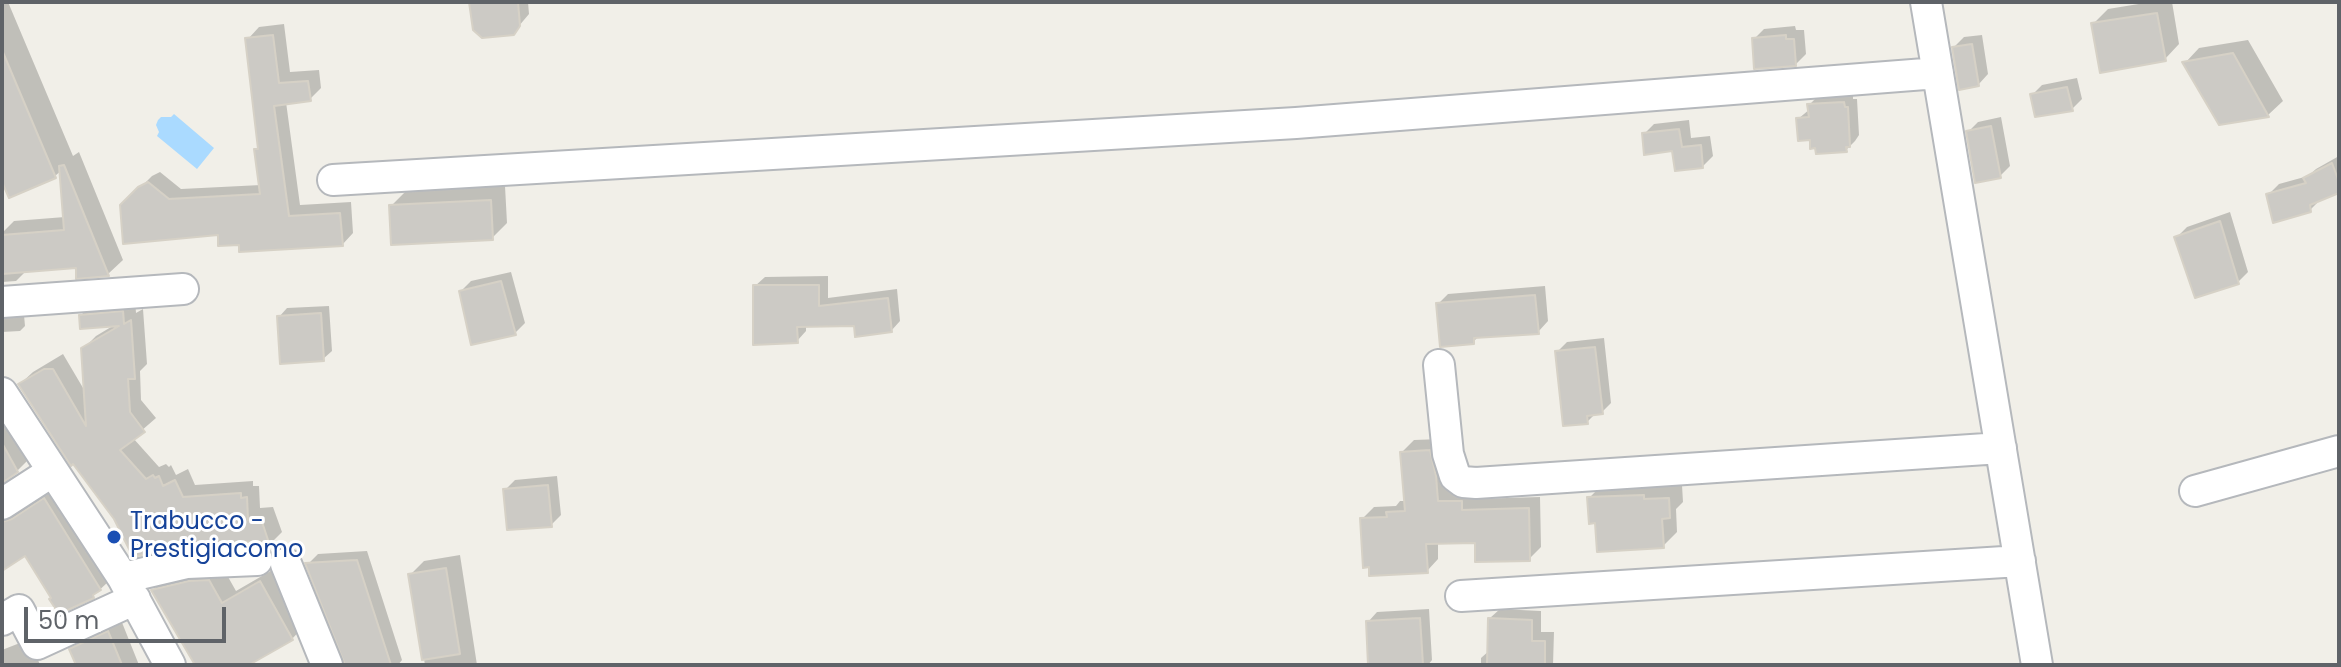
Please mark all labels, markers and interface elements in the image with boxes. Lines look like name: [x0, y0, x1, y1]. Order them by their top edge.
place label: Trabucco - Prestigiacomo: [130, 509, 303, 565]
marker: Trabucco - Prestigiacomo: [105, 528, 123, 546]
scale bar: [28, 591, 230, 641]
text: 50 m: [38, 604, 99, 637]

